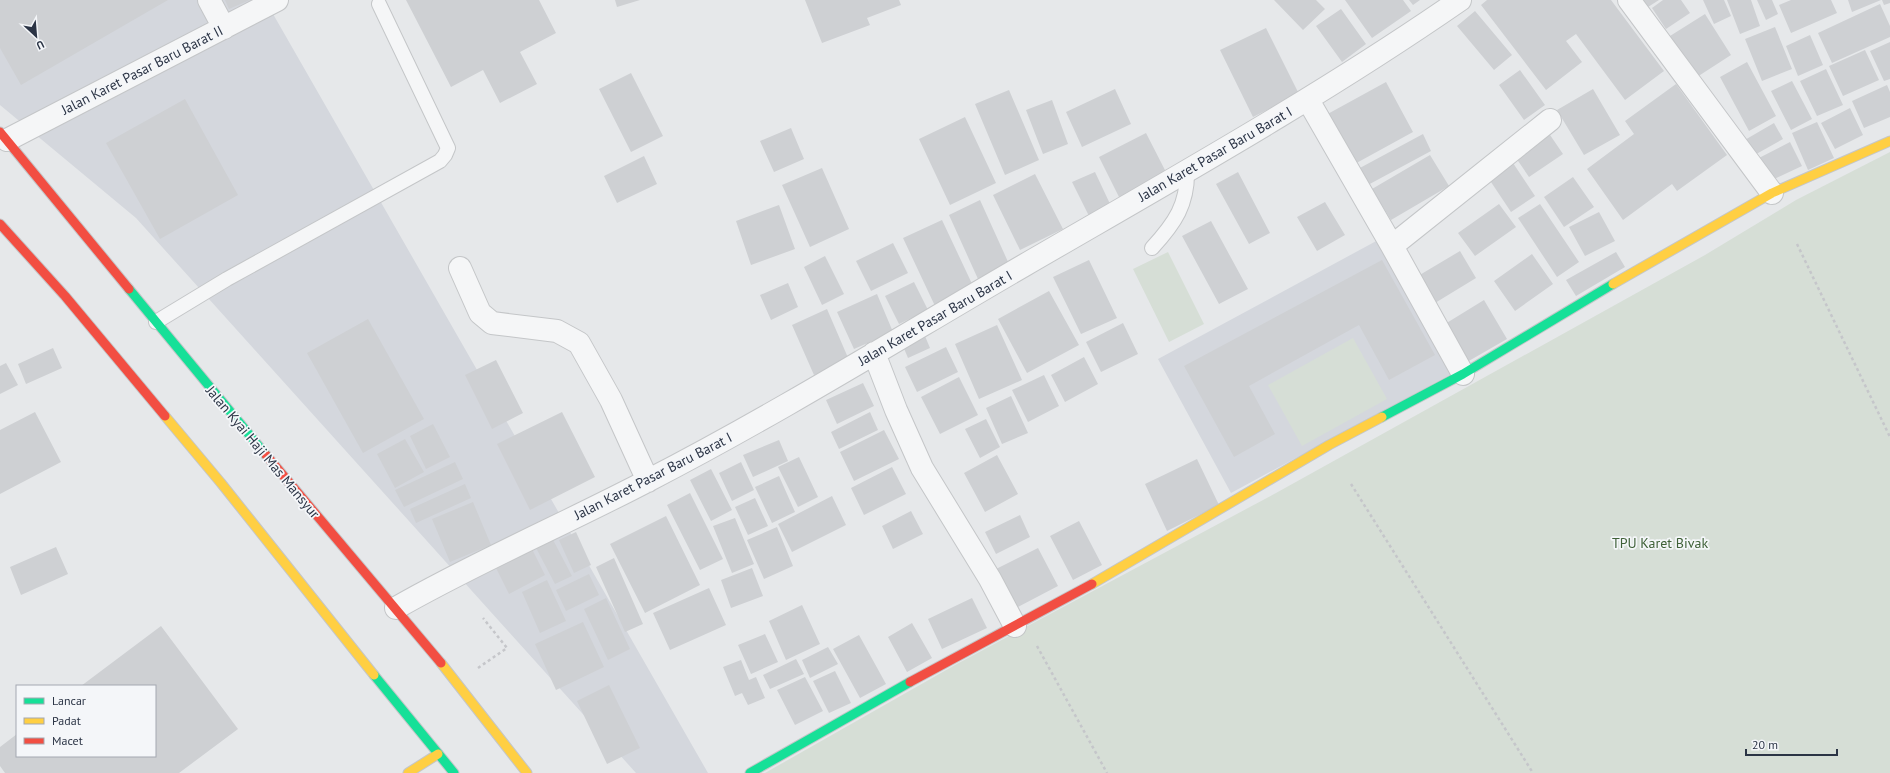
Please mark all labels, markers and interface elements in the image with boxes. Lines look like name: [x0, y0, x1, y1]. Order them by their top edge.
north arrow: [16, 16, 56, 56]
street label: Jalan Karet Pasar Baru Barat II: [57, 21, 226, 119]
text: U: [34, 37, 47, 53]
street label: Jalan Karet Pasar Baru Barat I: [1134, 102, 1295, 206]
street label: Jalan Karet Pasar Baru Barat I: [854, 266, 1015, 370]
street label: Jalan Kyai Haji Mas Mansyur: [202, 381, 324, 522]
street label: Jalan Karet Pasar Baru Barat I: [570, 428, 735, 524]
park label: TPU Karet Bivak: [1612, 534, 1708, 552]
legend: [16, 685, 156, 757]
text: Lancar: [52, 693, 86, 708]
text: Padat: [52, 713, 81, 728]
scale bar: [1746, 731, 1837, 757]
text: Macet: [52, 733, 83, 748]
text: 20 m: [1752, 737, 1778, 752]

